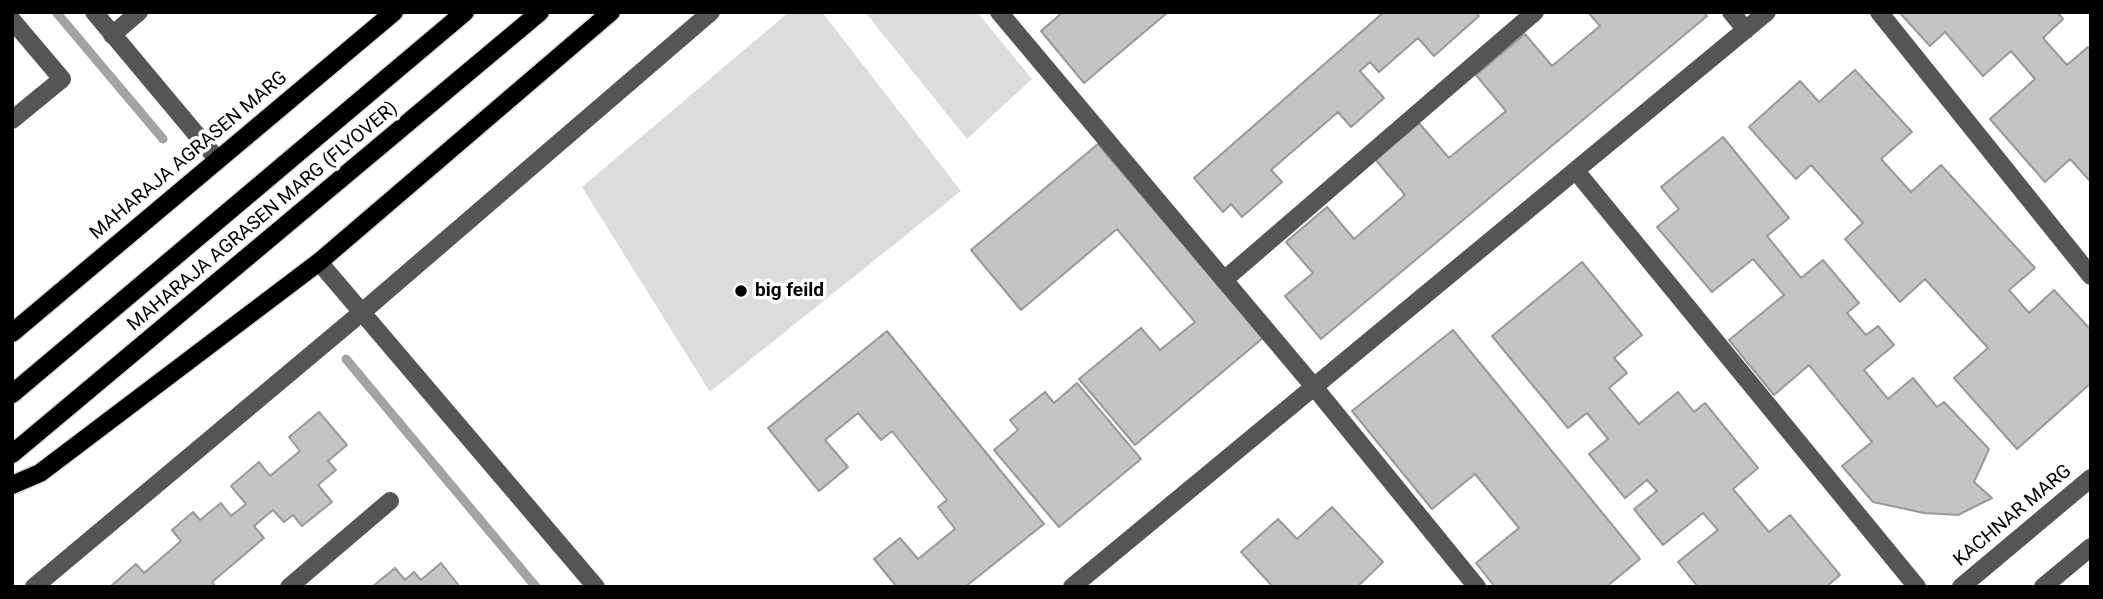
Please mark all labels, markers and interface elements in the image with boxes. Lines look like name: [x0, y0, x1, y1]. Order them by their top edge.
street label: MAHARAJA AGRASEN MARG: [86, 67, 292, 245]
street label: MAHARAJA AGRASEN MARG (FLYOVER): [123, 97, 403, 337]
place label: big feild: [755, 280, 824, 302]
marker: big feild: [733, 283, 749, 299]
street label: KACHNAR MARG: [1950, 460, 2076, 572]

